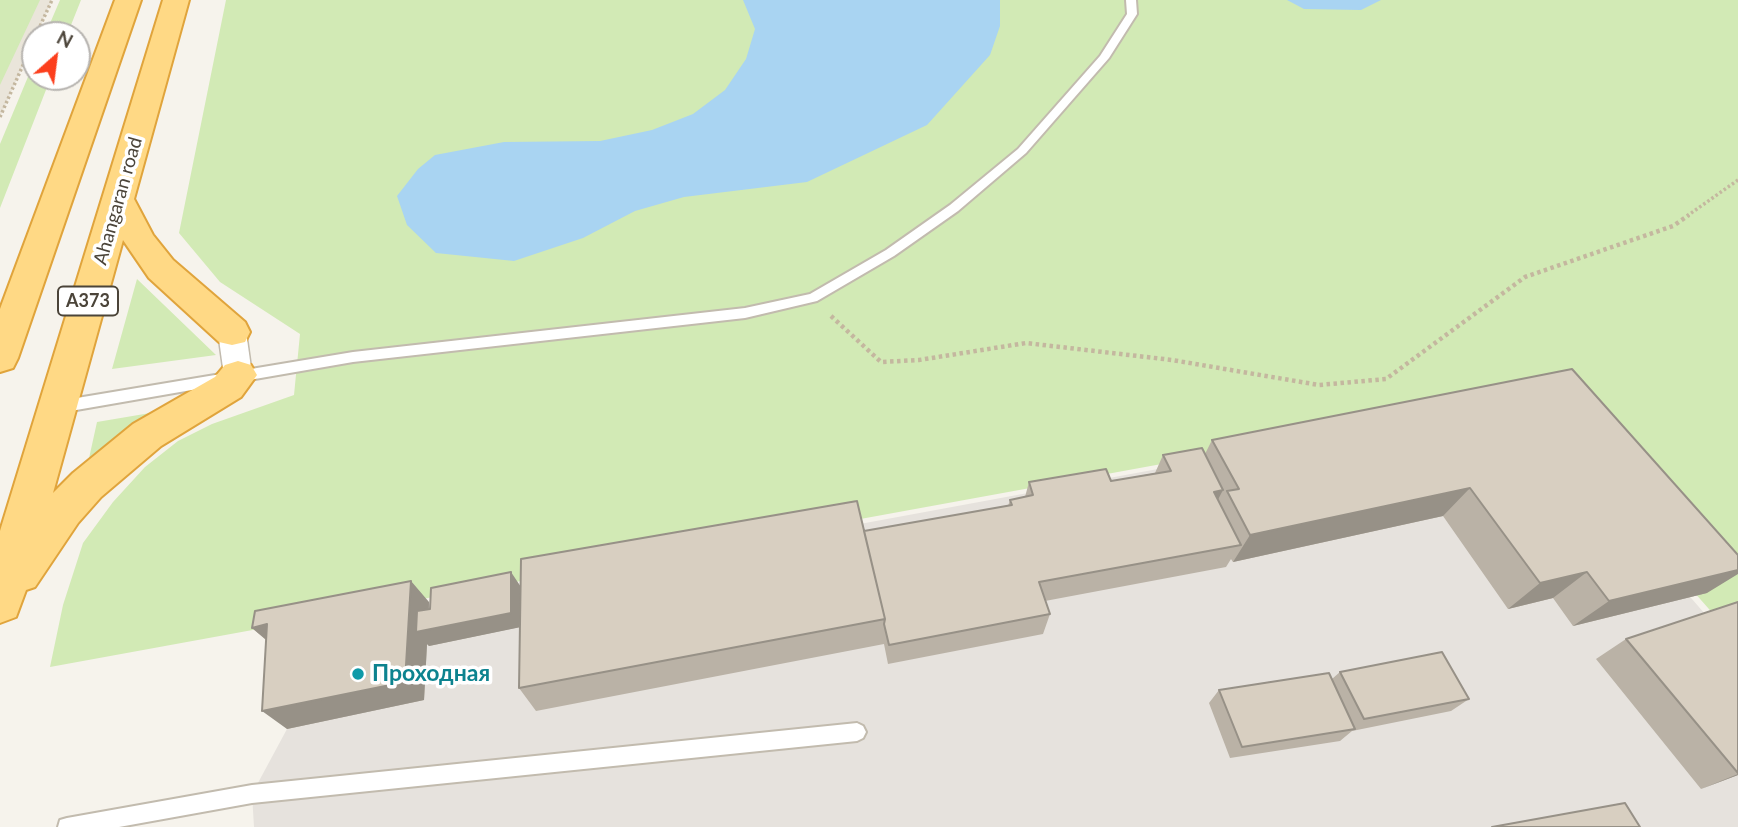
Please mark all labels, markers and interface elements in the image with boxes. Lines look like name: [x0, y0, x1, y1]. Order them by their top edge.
north arrow: [21, 21, 91, 91]
text: N: [53, 25, 77, 52]
street label: Ahangaran road: [89, 134, 147, 268]
road number: A373: [58, 286, 118, 316]
place label: Проходная: [372, 660, 490, 688]
marker: Проходная: [350, 666, 366, 682]

